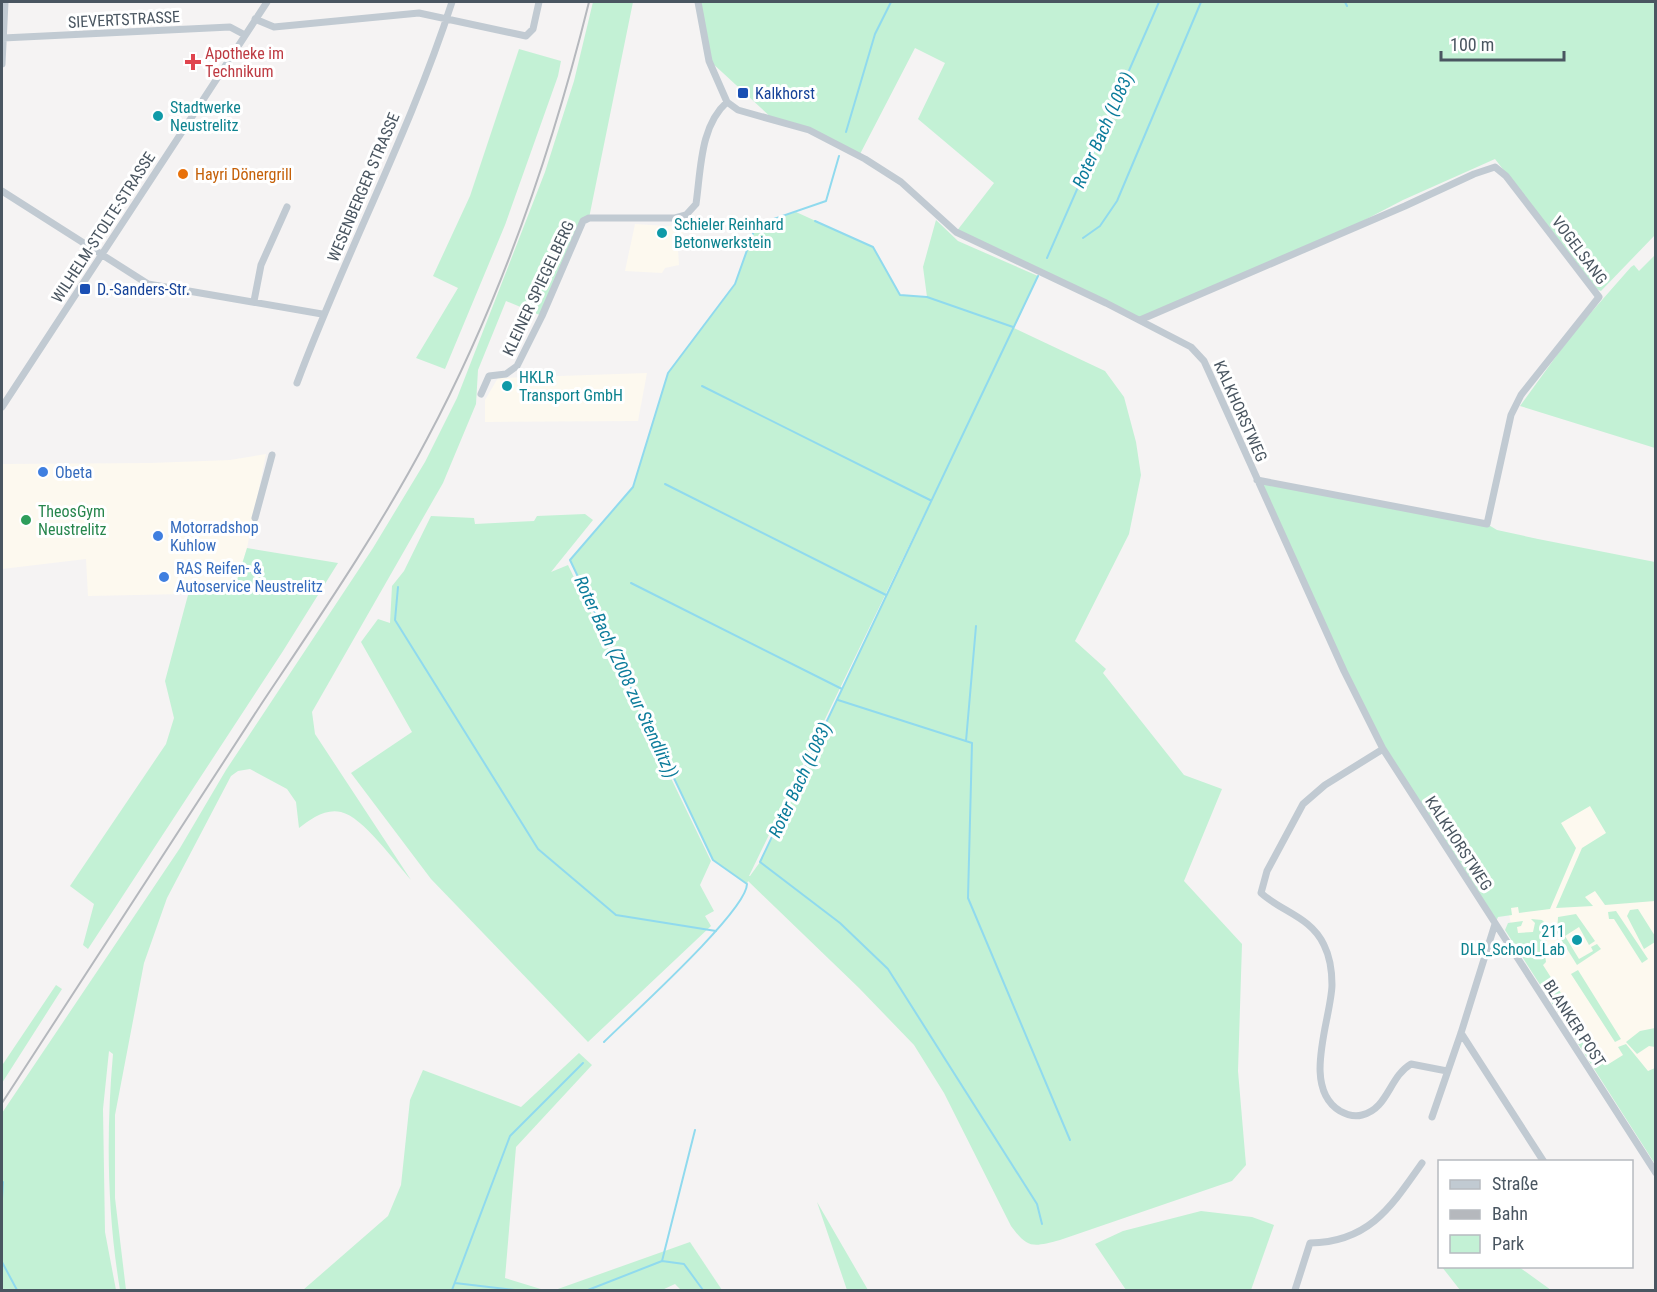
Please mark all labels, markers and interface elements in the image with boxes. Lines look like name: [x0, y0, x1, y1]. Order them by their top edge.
street label: SIEVERTSTRASSE: [68, 7, 181, 32]
scale bar: [1441, 24, 1564, 62]
text: 100 m: [1450, 34, 1494, 55]
place label: Apotheke im Technikum: [205, 44, 284, 81]
marker: Apotheke im Technikum: [186, 55, 200, 69]
water label: Roter Bach (L083): [1068, 69, 1138, 191]
place label: Kalkhorst: [755, 84, 815, 103]
marker: Kalkhorst: [736, 86, 750, 100]
place label: Stadtwerke Neustrelitz: [170, 98, 241, 135]
marker: Stadtwerke Neustrelitz: [151, 109, 165, 123]
street label: WESENBERGER STRASSE: [323, 110, 403, 265]
street label: WILHELM-STOLTE-STRASSE: [48, 148, 159, 306]
place label: Hayri Dönergrill: [195, 165, 292, 184]
marker: Hayri Dönergrill: [176, 167, 190, 181]
street label: VOGELSANG: [1548, 212, 1611, 288]
place label: Schieler Reinhard Betonwerkstein: [674, 215, 784, 252]
street label: KLEINER SPIEGELBERG: [499, 218, 578, 359]
marker: Schieler Reinhard Betonwerkstein: [655, 226, 669, 240]
place label: D.-Sanders-Str.: [97, 280, 190, 299]
marker: D.-Sanders-Str.: [78, 282, 92, 296]
street label: KALKHORSTWEG: [1210, 358, 1271, 465]
place label: HKLR Transport GmbH: [519, 368, 623, 405]
marker: HKLR Transport GmbH: [500, 379, 514, 393]
place label: Obeta: [55, 463, 92, 482]
marker: Obeta: [36, 465, 50, 479]
place label: TheosGym Neustrelitz: [38, 502, 107, 539]
marker: TheosGym Neustrelitz: [19, 513, 33, 527]
place label: Motorradshop Kuhlow: [170, 518, 259, 555]
marker: Motorradshop Kuhlow: [151, 529, 165, 543]
place label: RAS Reifen- & Autoservice Neustrelitz: [176, 559, 323, 596]
marker: RAS Reifen- & Autoservice Neustrelitz: [157, 570, 171, 584]
water label: Roter Bach (Z008 zur Stendlitz)): [569, 572, 683, 782]
water label: Roter Bach (L083): [764, 719, 836, 841]
street label: KALKHORSTWEG: [1421, 793, 1496, 894]
place label: 211 DLR_School_Lab: [1461, 922, 1565, 959]
marker: 211 DLR_School_Lab: [1570, 933, 1584, 947]
street label: BLANKER POST: [1539, 976, 1610, 1070]
legend: [1438, 1160, 1633, 1268]
text: Straße: [1492, 1173, 1538, 1194]
text: Bahn: [1492, 1203, 1528, 1224]
text: Park: [1492, 1233, 1524, 1254]

